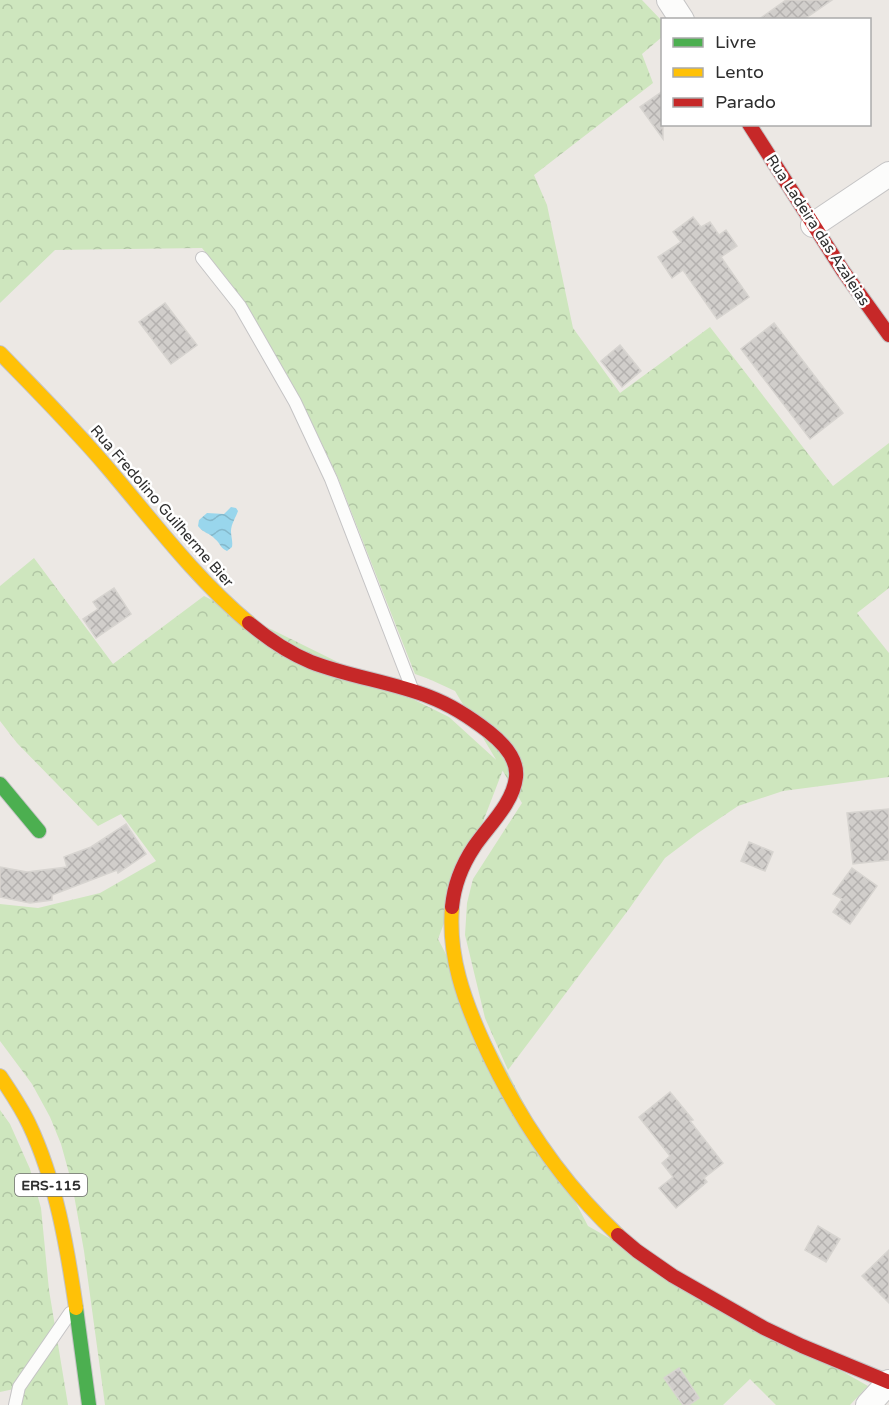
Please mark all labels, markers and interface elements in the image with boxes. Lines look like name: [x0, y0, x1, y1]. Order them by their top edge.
legend: [661, 18, 871, 126]
text: Livre: [715, 31, 756, 53]
text: Lento: [715, 61, 764, 83]
text: Parado: [715, 91, 776, 113]
street label: Rua Ladeira das Azaleias: [762, 151, 874, 309]
street label: Rua Fredolino Guilherme Bier: [87, 421, 237, 591]
road number: ERS-115: [15, 1174, 87, 1196]

